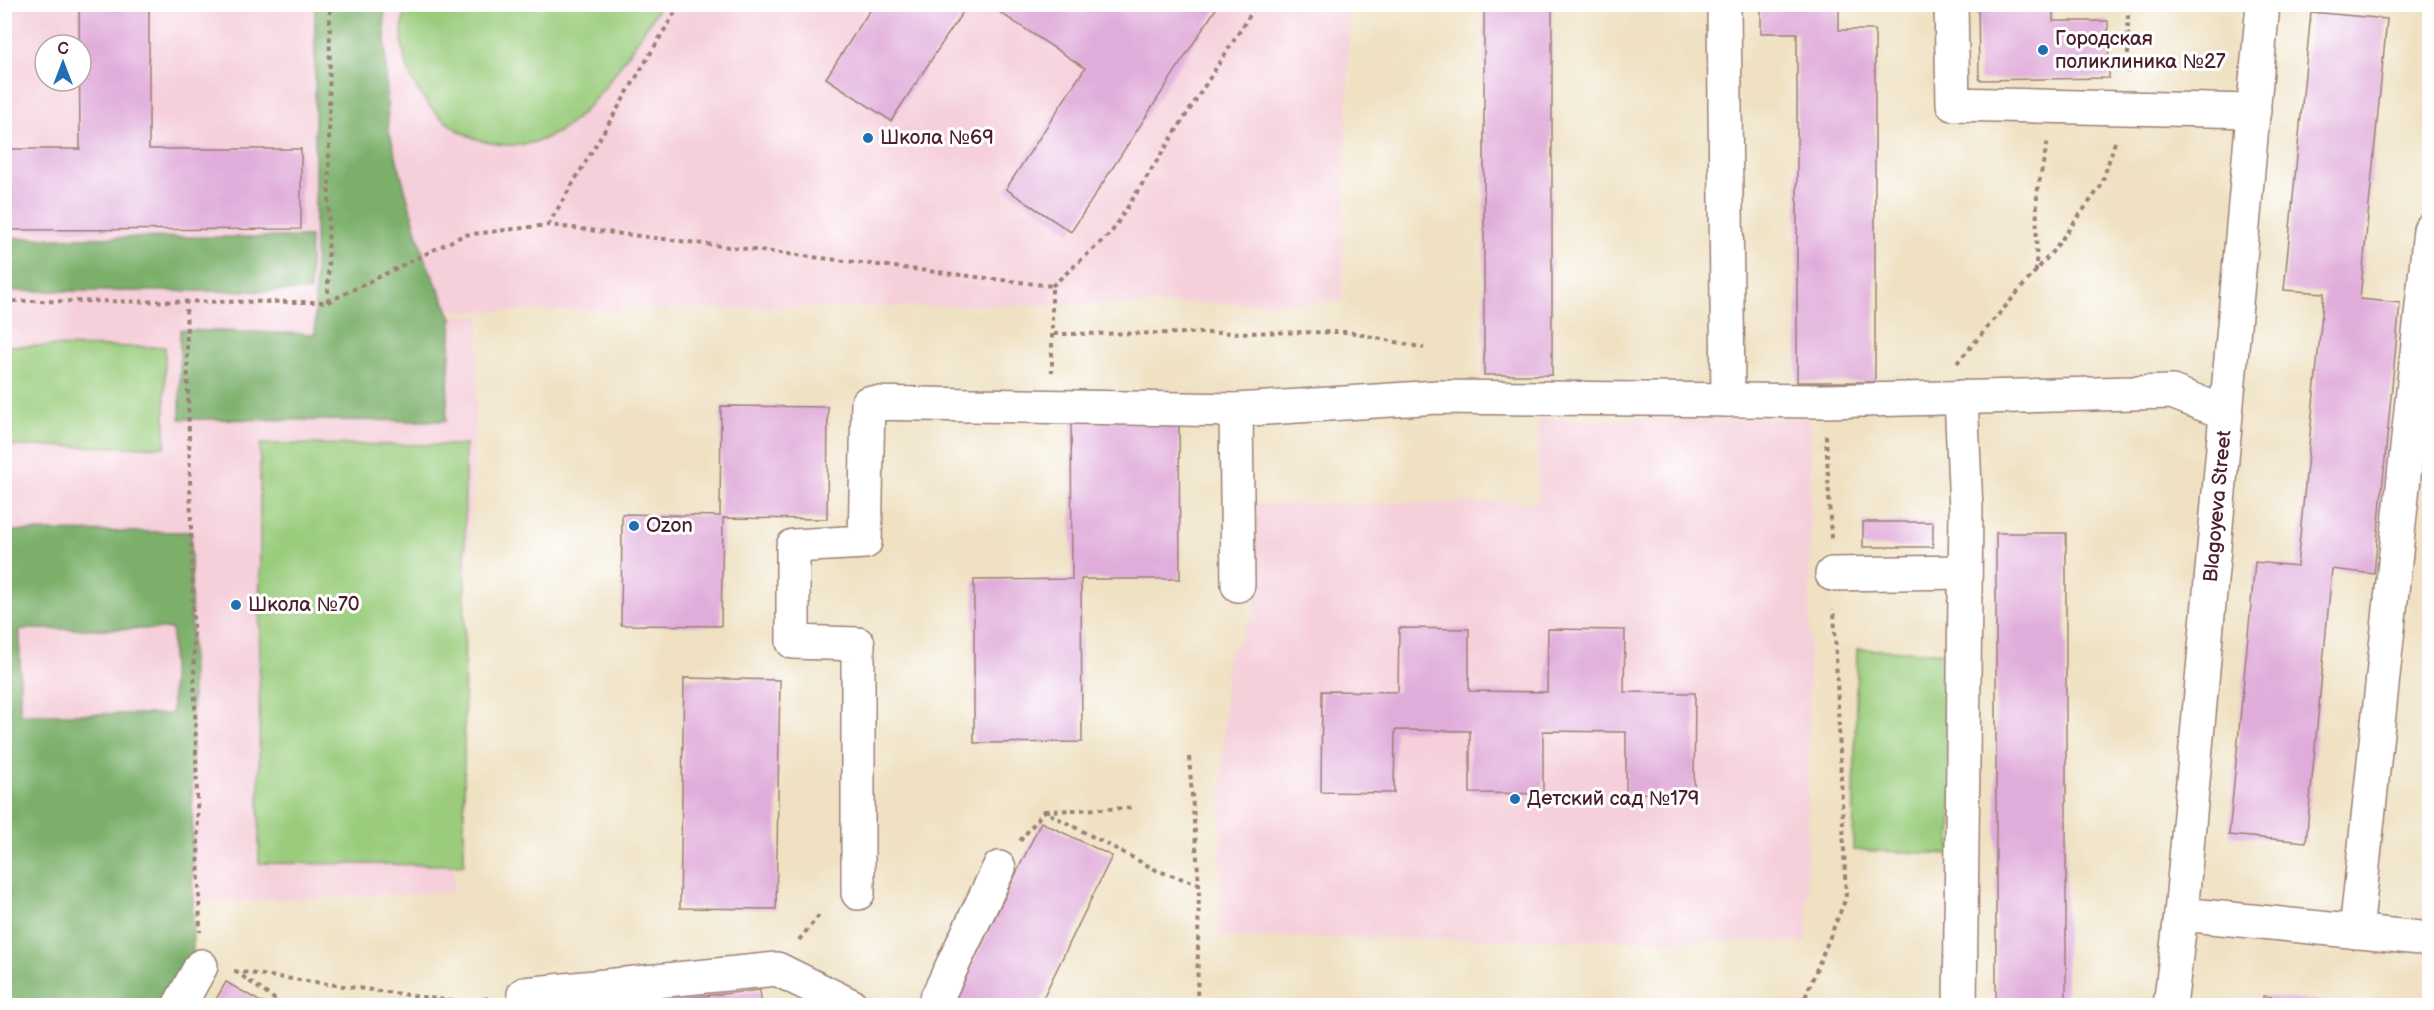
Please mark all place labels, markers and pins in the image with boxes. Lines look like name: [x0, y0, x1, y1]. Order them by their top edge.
place label: Городская поликлиника №27: [2055, 27, 2226, 74]
marker: Городская поликлиника №27: [2036, 43, 2050, 57]
place label: Школа №69: [880, 126, 994, 150]
marker: Школа №69: [861, 131, 875, 145]
place label: Ozon: [646, 514, 693, 538]
marker: Ozon: [627, 519, 641, 533]
place label: Школа №70: [248, 593, 360, 617]
marker: Школа №70: [229, 598, 243, 612]
place label: Детский сад №179: [1527, 787, 1699, 811]
marker: Детский сад №179: [1508, 792, 1522, 806]

